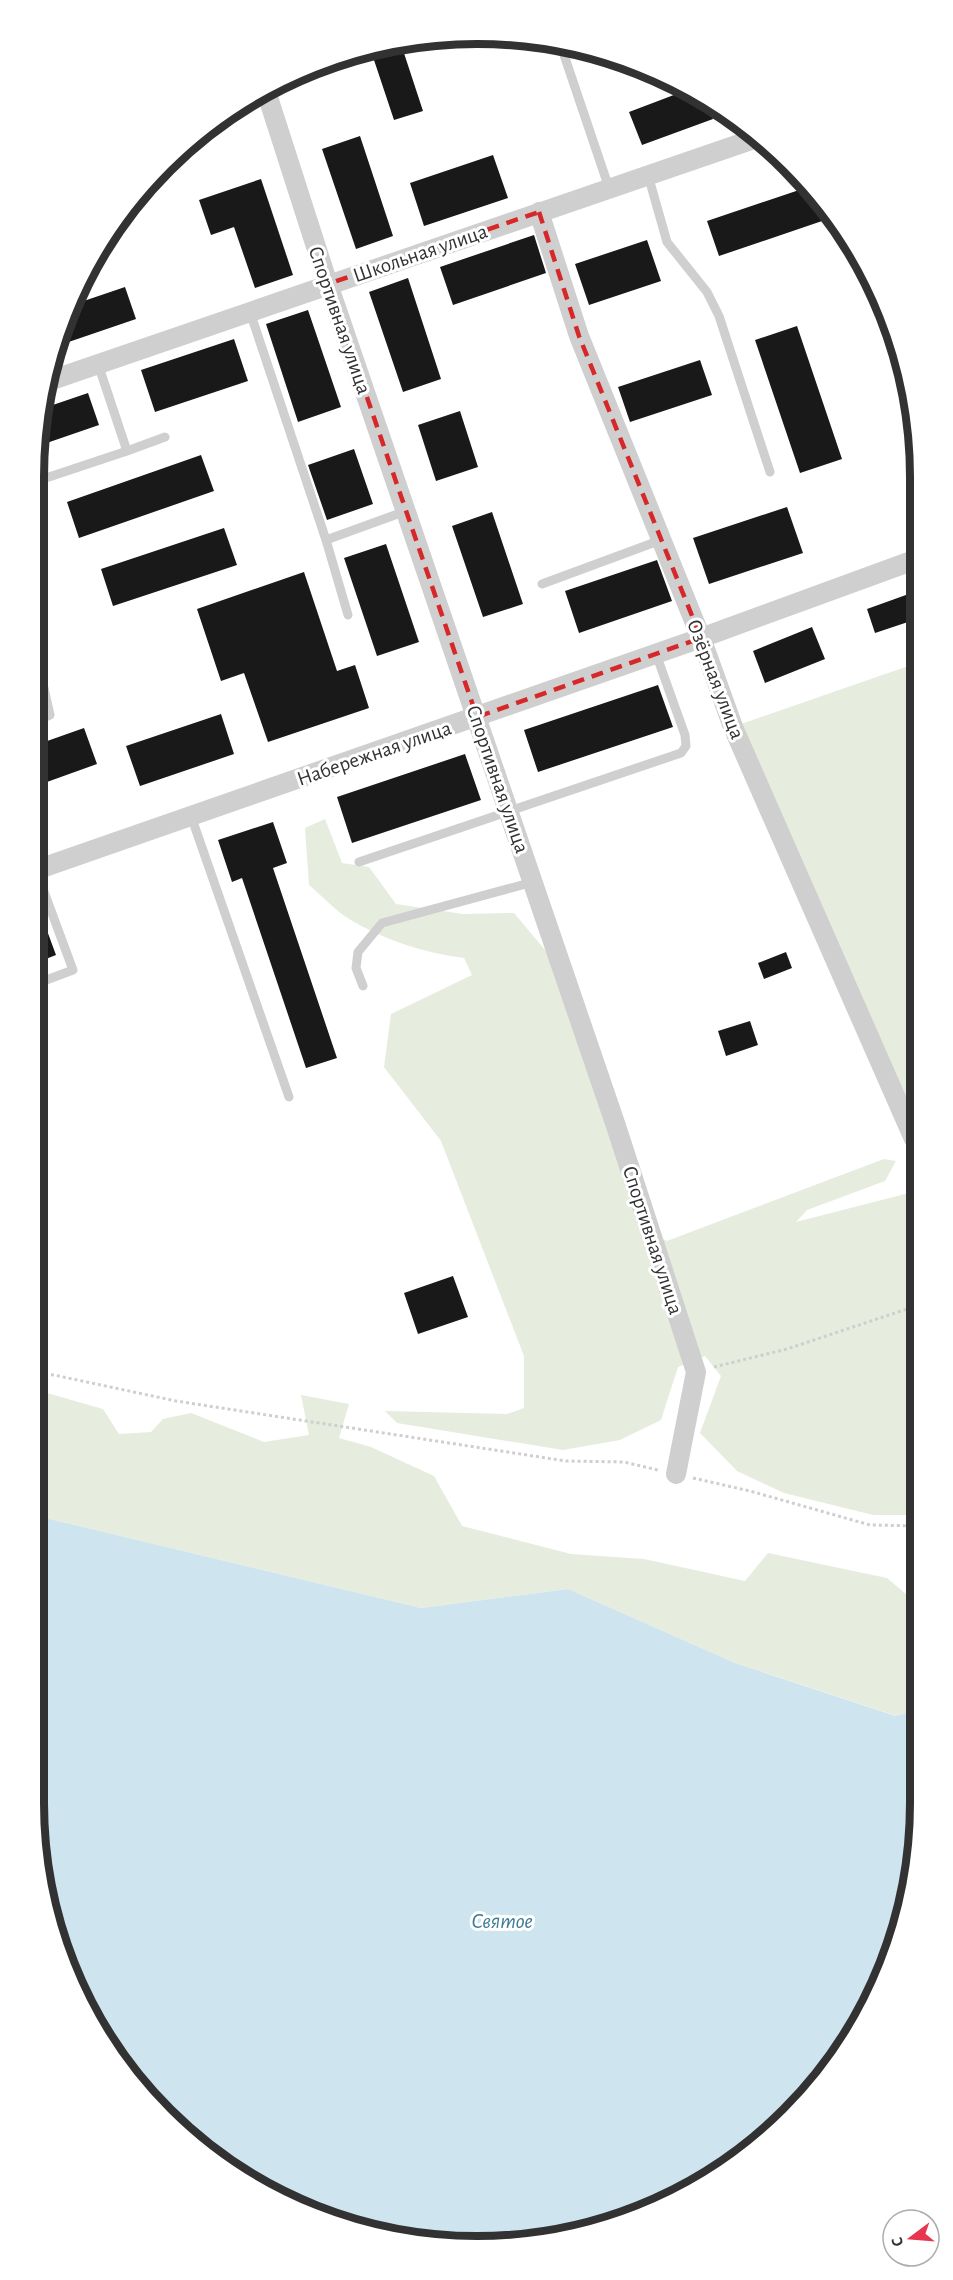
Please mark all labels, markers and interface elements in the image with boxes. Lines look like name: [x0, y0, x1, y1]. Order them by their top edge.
street label: Школьная улица: [350, 220, 491, 286]
street label: Спортивная улица: [304, 244, 375, 397]
street label: Озёрная улица: [683, 616, 748, 742]
street label: Спортивная улица: [462, 703, 533, 856]
street label: Набережная улица: [294, 717, 454, 790]
street label: Спортивная улица: [619, 1163, 687, 1317]
water label: Святое: [471, 1910, 533, 1932]
north arrow: [881, 2208, 941, 2268]
text: С: [889, 2235, 906, 2248]

